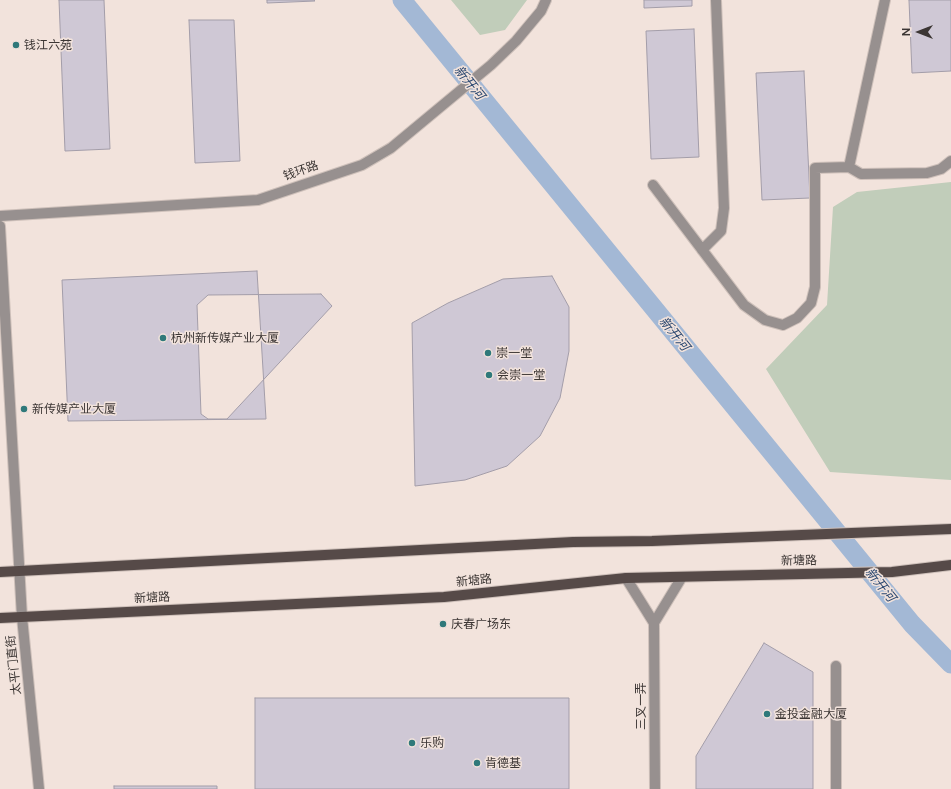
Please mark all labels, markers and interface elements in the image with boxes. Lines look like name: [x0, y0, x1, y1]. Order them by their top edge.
north arrow: [899, 12, 939, 52]
text: N: [900, 28, 913, 36]
place label: 钱江六苑: [24, 38, 72, 52]
marker: 钱江六苑: [11, 40, 21, 50]
water label: 新开河: [451, 63, 487, 103]
street label: 钱环路: [282, 158, 320, 184]
water label: 新开河: [656, 314, 692, 354]
place label: 杭州新传媒产业大厦: [171, 331, 279, 345]
marker: 杭州新传媒产业大厦: [158, 333, 168, 343]
place label: 崇一堂: [496, 346, 532, 360]
marker: 崇一堂: [483, 348, 493, 358]
place label: 会崇一堂: [497, 368, 545, 382]
marker: 会崇一堂: [484, 370, 494, 380]
place label: 新传媒产业大厦: [32, 402, 116, 416]
marker: 新传媒产业大厦: [19, 404, 29, 414]
street label: 新塘路: [781, 553, 817, 569]
water label: 新开河: [862, 565, 898, 605]
street label: 新塘路: [455, 572, 493, 590]
street label: 新塘路: [134, 590, 170, 606]
place label: 庆春广场东: [451, 617, 511, 631]
marker: 庆春广场东: [438, 619, 448, 629]
street label: 太平门直街: [4, 634, 24, 696]
street label: 三叉一弄: [634, 682, 648, 730]
place label: 金投金融大厦: [775, 707, 847, 721]
marker: 金投金融大厦: [762, 709, 772, 719]
place label: 乐购: [420, 736, 444, 750]
marker: 乐购: [407, 738, 417, 748]
place label: 肯德基: [485, 756, 521, 770]
marker: 肯德基: [472, 758, 482, 768]

